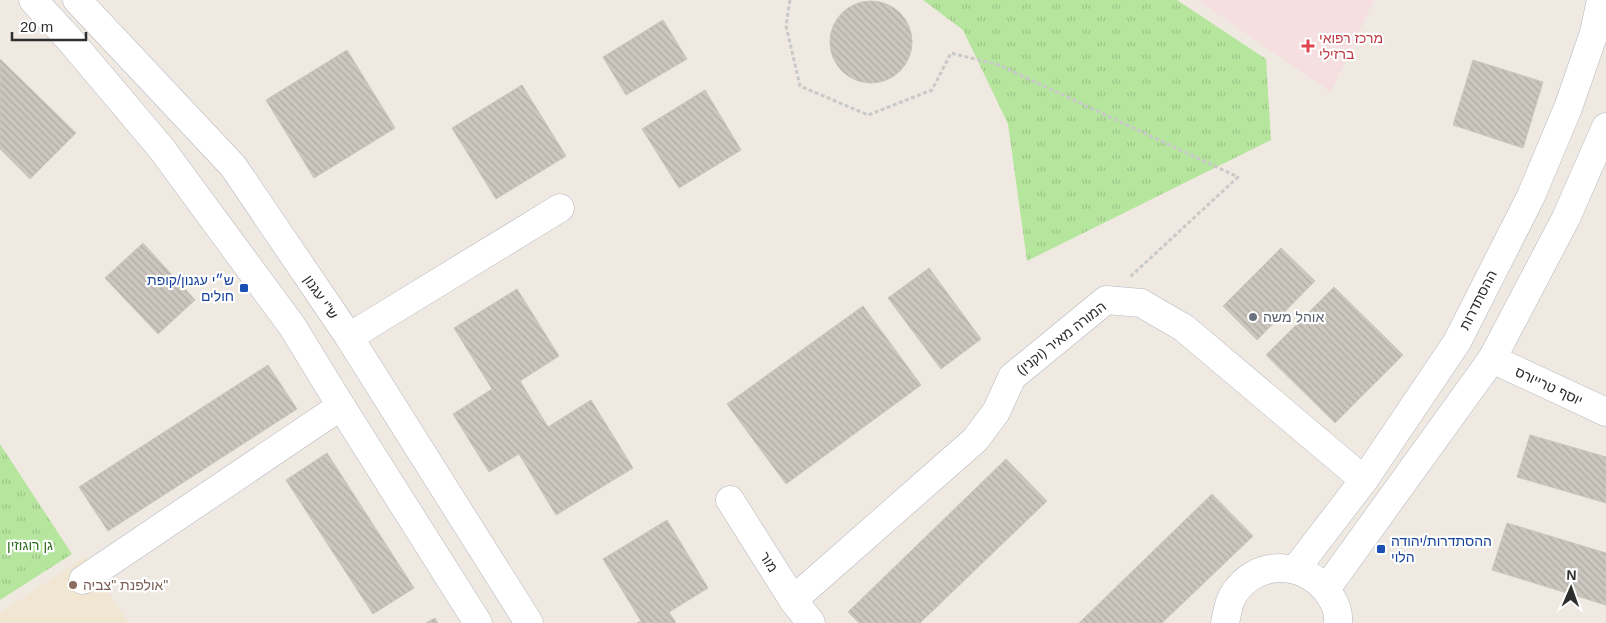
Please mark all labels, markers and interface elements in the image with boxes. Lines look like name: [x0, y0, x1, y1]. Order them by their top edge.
scale bar: [12, 10, 86, 42]
text: 20 m: [20, 18, 53, 35]
place label: מרכז רפואי ברזילי: [1319, 30, 1383, 62]
marker: מרכז רפואי ברזילי: [1301, 39, 1315, 53]
street label: ההסתדרות: [1456, 267, 1500, 333]
place label: ש״י עגנון/קופת חולים: [147, 272, 234, 304]
street label: ש"י עגנון: [301, 272, 341, 322]
marker: ש״י עגנון/קופת חולים: [238, 282, 250, 294]
street label: המורה מאיר (וקנין): [1013, 298, 1109, 378]
place label: אוהל משה: [1263, 309, 1324, 325]
marker: אוהל משה: [1247, 311, 1259, 323]
street label: יוסף טרייורס: [1513, 363, 1585, 409]
place label: ההסתדרות/יהודה הלוי: [1391, 533, 1492, 565]
park label: גן רוגוזין: [7, 537, 53, 553]
marker: ההסתדרות/יהודה הלוי: [1375, 543, 1387, 555]
street label: מור: [757, 549, 781, 575]
north arrow: [1546, 563, 1596, 613]
text: N: [1566, 567, 1577, 583]
place label: אולפנת "צביה": [83, 577, 168, 593]
marker: אולפנת "צביה": [67, 579, 79, 591]

